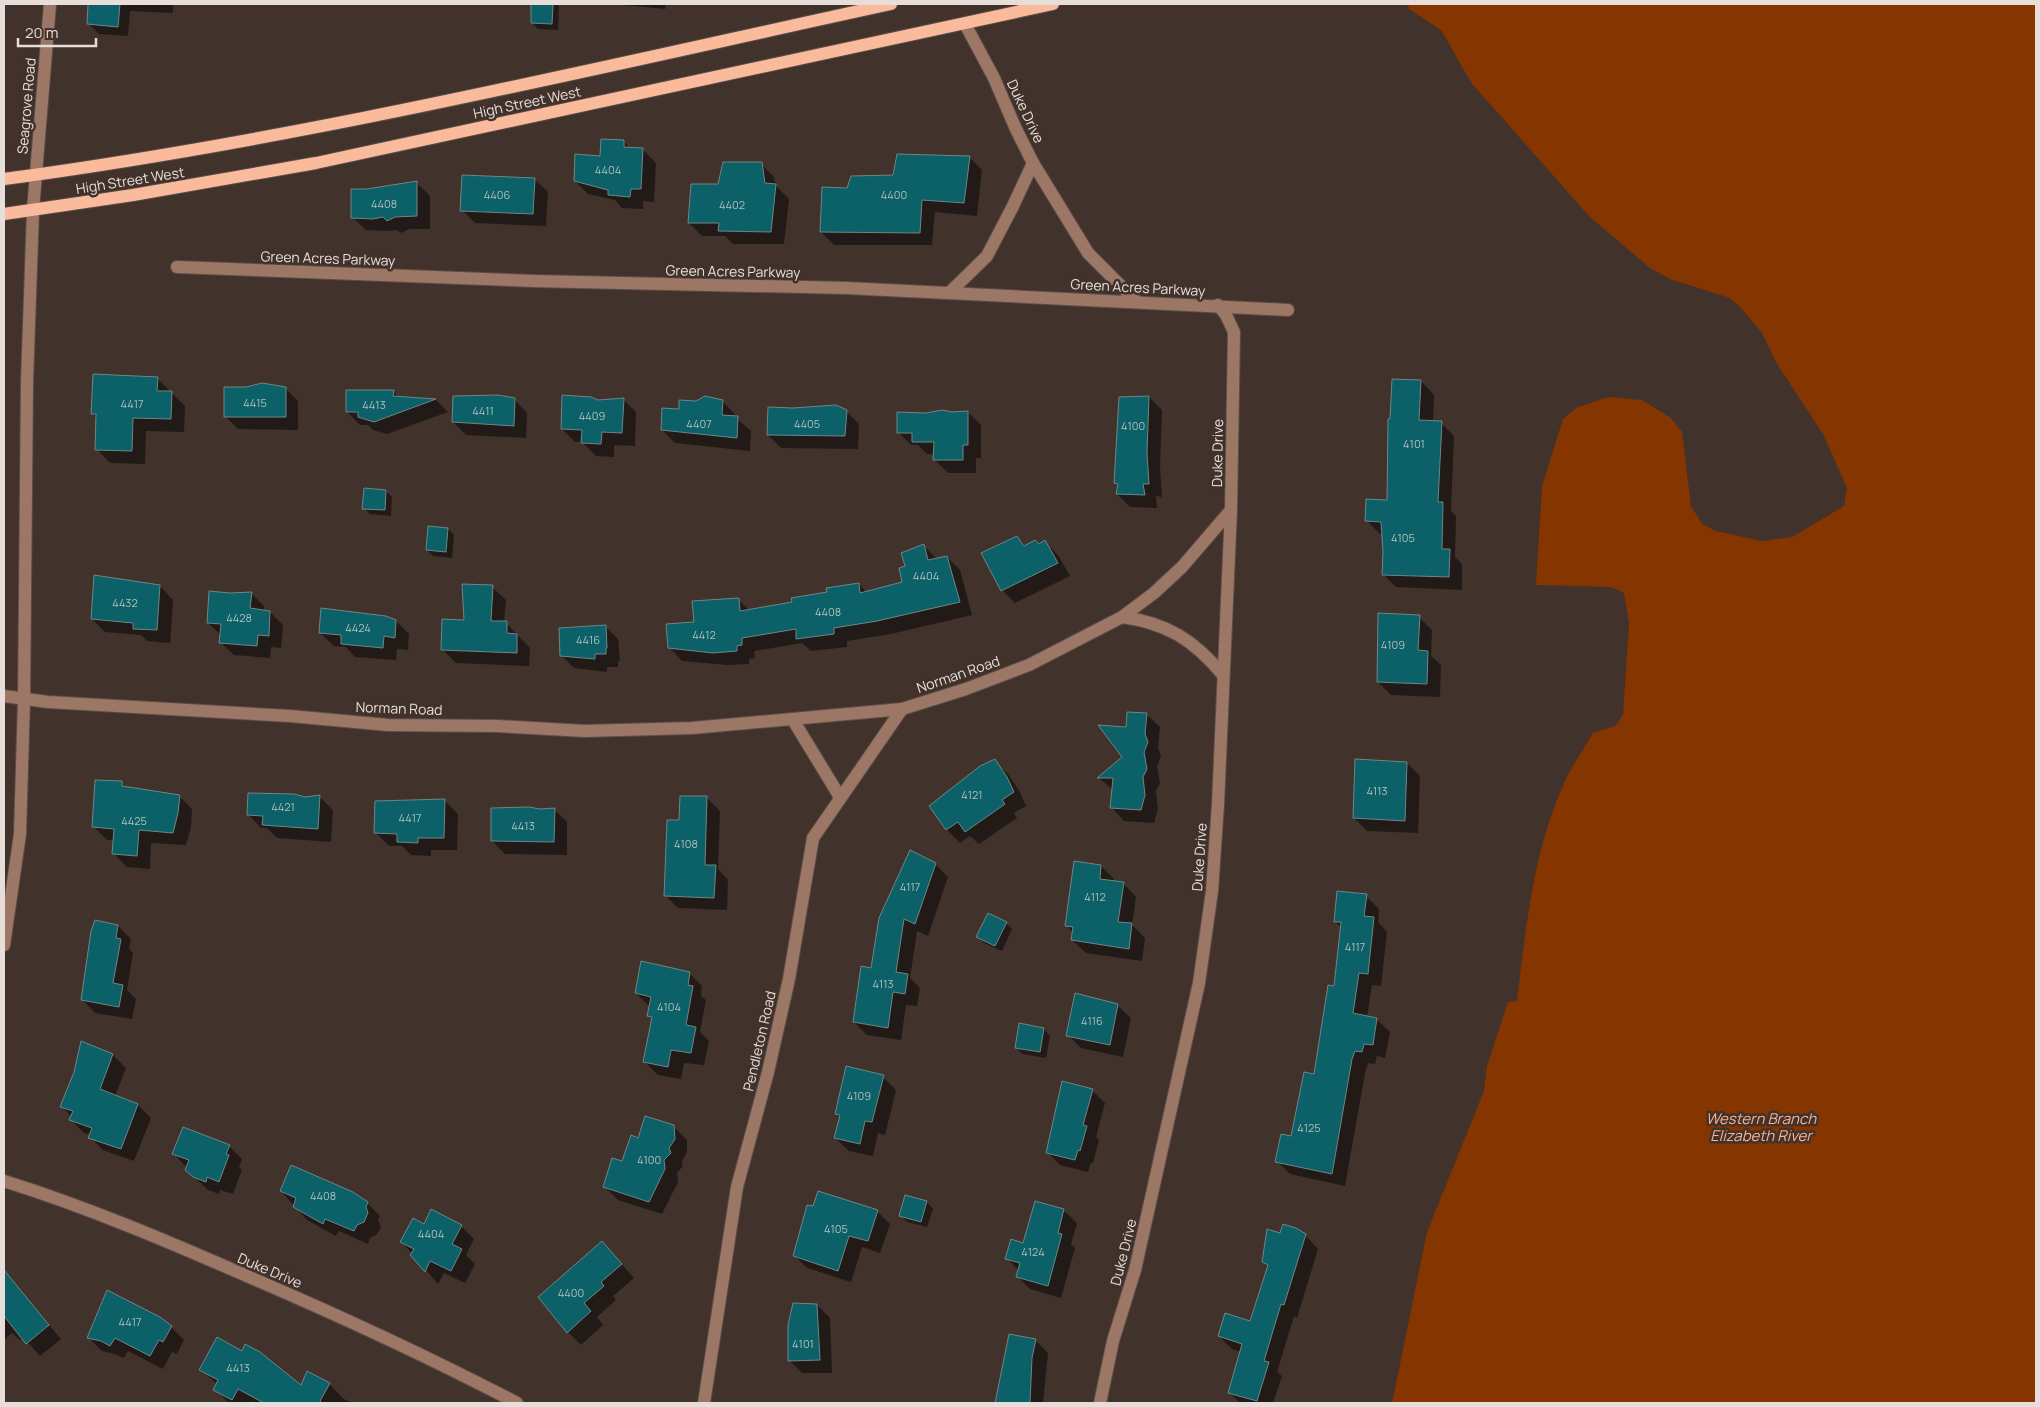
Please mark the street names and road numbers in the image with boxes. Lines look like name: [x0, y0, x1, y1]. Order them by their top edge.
street label: Seagrove Road: [12, 57, 40, 155]
street label: Duke Drive: [1003, 76, 1049, 146]
street label: High Street West: [471, 81, 583, 123]
street label: High Street West: [74, 162, 186, 198]
street label: Green Acres Parkway: [260, 246, 396, 270]
street label: Green Acres Parkway: [665, 260, 801, 282]
street label: Green Acres Parkway: [1070, 274, 1206, 300]
street label: Duke Drive: [1207, 419, 1227, 487]
street label: Norman Road: [914, 651, 1002, 697]
street label: Norman Road: [355, 697, 443, 719]
street label: Duke Drive: [1187, 822, 1211, 892]
street label: Pendleton Road: [738, 989, 780, 1093]
street label: Duke Drive: [1106, 1217, 1140, 1287]
street label: Duke Drive: [235, 1248, 305, 1292]

